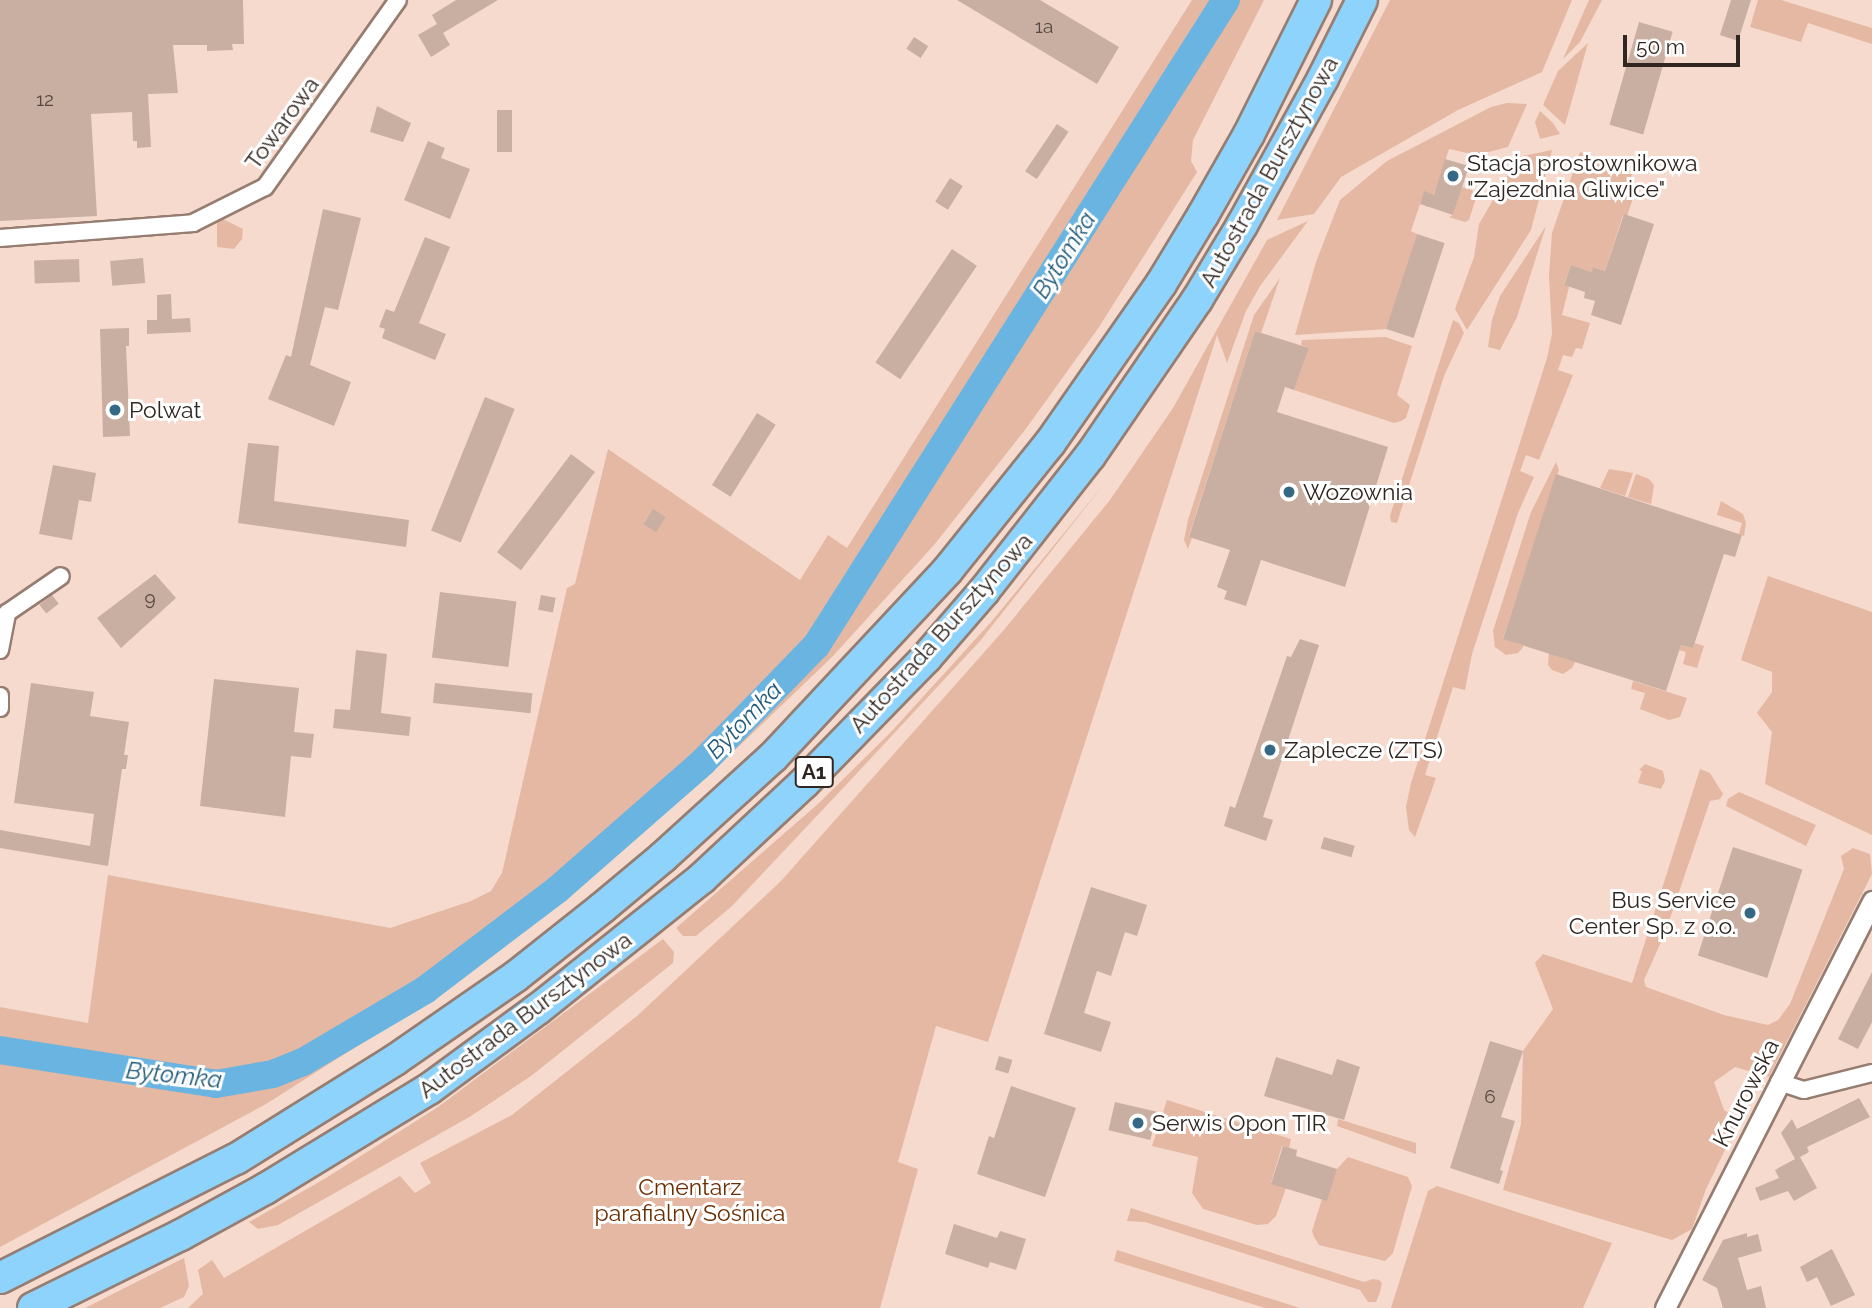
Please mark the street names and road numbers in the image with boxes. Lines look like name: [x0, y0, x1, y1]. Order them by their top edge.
street label: Autostrada Bursztynowa: [1194, 52, 1344, 292]
street label: Towarowa: [239, 71, 325, 175]
street label: Autostrada Bursztynowa: [844, 527, 1038, 739]
road number: A1: [795, 754, 833, 790]
street label: Autostrada Bursztynowa: [413, 926, 637, 1104]
street label: Knurowska: [1707, 1035, 1785, 1151]

